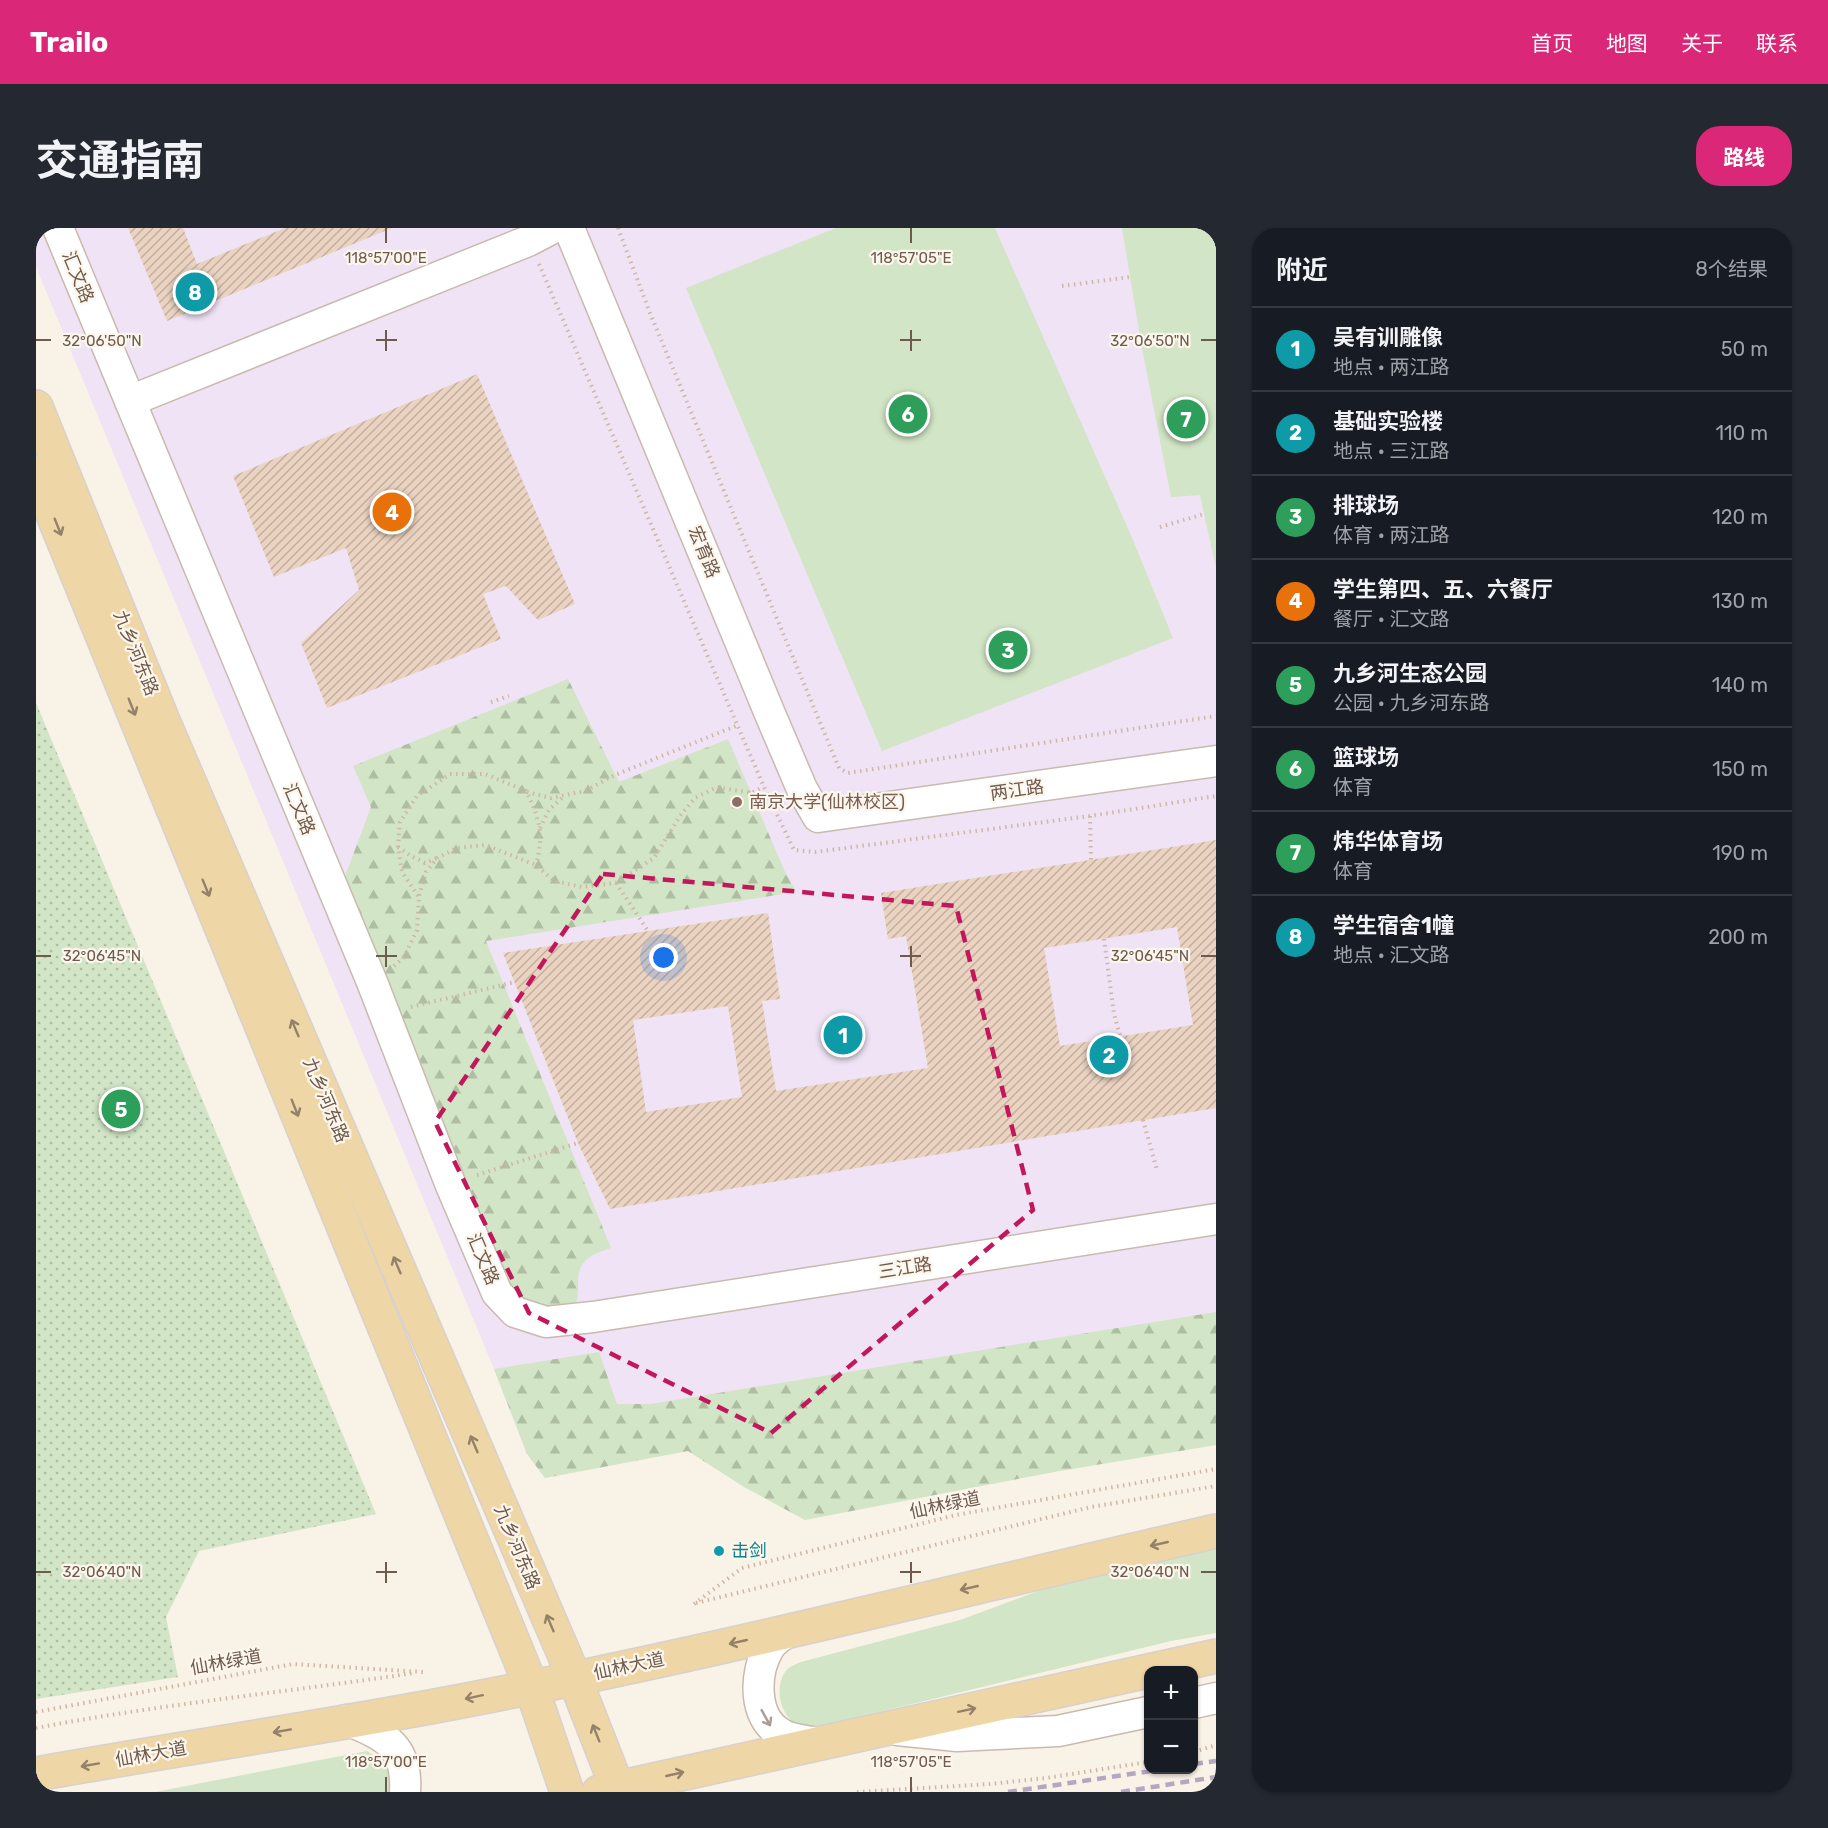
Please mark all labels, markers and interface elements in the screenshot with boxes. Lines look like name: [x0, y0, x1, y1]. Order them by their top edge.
text: Trailo: [30, 26, 108, 59]
text: 首页: [1531, 31, 1573, 56]
text: 地图: [1606, 31, 1648, 56]
text: 关于: [1681, 31, 1723, 56]
text: 联系: [1756, 31, 1798, 56]
button: 路线: [1696, 126, 1792, 186]
text: 交通指南: [36, 136, 204, 186]
street label: 汇文路: [58, 248, 98, 306]
text: 118°57'00"E: [345, 249, 427, 267]
text: 118°57'05"E: [870, 249, 952, 267]
text: 附近: [1276, 255, 1328, 286]
text: 8个结果: [1695, 257, 1768, 281]
pin: 8: [176, 270, 214, 314]
text: 吴有训雕像: [1333, 324, 1443, 351]
text: 32°06'50"N: [62, 332, 142, 350]
text: 32°06'50"N: [1110, 332, 1190, 350]
text: 1: [1291, 337, 1300, 361]
text: 50 m: [1721, 337, 1768, 361]
text: 地点 · 两江路: [1333, 355, 1449, 379]
pin: 6: [888, 392, 928, 436]
pin: 7: [1166, 396, 1206, 441]
text: 基础实验楼: [1333, 408, 1443, 435]
text: 2: [1289, 421, 1302, 445]
text: 110 m: [1716, 421, 1768, 445]
text: 地点 · 三江路: [1333, 439, 1449, 463]
pin: 4: [372, 490, 412, 534]
text: 排球场: [1333, 492, 1399, 519]
text: 3: [1289, 505, 1302, 529]
text: 120 m: [1712, 505, 1768, 529]
one-way arrow: [53, 517, 64, 536]
street label: 宏育路: [684, 523, 724, 581]
text: 体育 · 两江路: [1333, 523, 1449, 547]
text: 学生第四、五、六餐厅: [1333, 576, 1553, 603]
text: 4: [1289, 589, 1302, 613]
text: 130 m: [1712, 589, 1768, 613]
street label: 九乡河东路: [109, 607, 163, 699]
text: 餐厅 · 汇文路: [1333, 607, 1449, 631]
pin: 3: [988, 628, 1028, 672]
text: 九乡河生态公园: [1333, 660, 1487, 687]
text: 5: [1289, 673, 1302, 697]
text: 140 m: [1712, 673, 1768, 697]
text: 公园 · 九乡河东路: [1333, 691, 1489, 715]
one-way arrow: [127, 698, 138, 716]
text: 篮球场: [1333, 744, 1399, 771]
text: 6: [1289, 757, 1302, 781]
text: 150 m: [1712, 757, 1768, 781]
street label: 两江路: [989, 775, 1045, 805]
text: 体育: [1333, 775, 1373, 799]
street label: 汇文路: [278, 780, 320, 838]
place label: 南京大学(仙林校区): [749, 791, 905, 813]
marker: 南京大学(仙林校区): [730, 795, 744, 809]
text: 炜华体育场: [1333, 828, 1443, 855]
text: 7: [1290, 841, 1301, 865]
text: 190 m: [1712, 841, 1768, 865]
text: 体育: [1333, 859, 1373, 883]
one-way arrow: [201, 878, 212, 897]
text: 学生宿舍1幢: [1333, 912, 1454, 939]
text: 8: [1289, 925, 1302, 949]
text: 200 m: [1708, 925, 1768, 949]
your location: [649, 943, 678, 972]
text: 地点 · 汇文路: [1333, 943, 1449, 967]
text: 32°06'45"N: [63, 947, 141, 965]
text: 32°06'45"N: [1111, 947, 1189, 965]
pin: 1: [824, 1012, 862, 1058]
one-way arrow: [289, 1019, 300, 1038]
pin: 2: [1090, 1032, 1128, 1078]
street label: 九乡河东路: [298, 1054, 354, 1146]
pin: 5: [102, 1086, 140, 1132]
one-way arrow: [290, 1098, 301, 1116]
street label: 汇文路: [462, 1230, 504, 1288]
street label: 三江路: [877, 1253, 933, 1283]
one-way arrow: [390, 1256, 401, 1274]
one-way arrow: [467, 1436, 479, 1454]
street label: 仙林绿道: [907, 1487, 983, 1523]
street label: 九乡河东路: [489, 1501, 545, 1593]
one-way arrow: [1150, 1538, 1169, 1550]
place label: 击剑: [731, 1540, 767, 1562]
marker: 击剑: [712, 1544, 726, 1558]
text: 32°06'40"N: [62, 1563, 142, 1581]
text: 32°06'40"N: [1110, 1563, 1190, 1581]
one-way arrow: [960, 1582, 979, 1594]
one-way arrow: [544, 1615, 556, 1633]
one-way arrow: [729, 1636, 748, 1648]
street label: 仙林绿道: [189, 1645, 263, 1679]
street label: 仙林大道: [591, 1648, 667, 1684]
map controls: [1144, 1666, 1198, 1774]
button: +: [1144, 1666, 1198, 1720]
one-way arrow: [464, 1692, 483, 1704]
one-way arrow: [958, 1703, 977, 1715]
one-way arrow: [760, 1709, 772, 1726]
button: −: [1144, 1720, 1198, 1774]
one-way arrow: [590, 1724, 601, 1743]
one-way arrow: [272, 1726, 292, 1737]
street label: 仙林大道: [114, 1737, 188, 1771]
text: 118°57'00"E: [345, 1753, 427, 1771]
text: 118°57'05"E: [870, 1753, 952, 1771]
one-way arrow: [80, 1760, 100, 1771]
one-way arrow: [665, 1768, 684, 1780]

